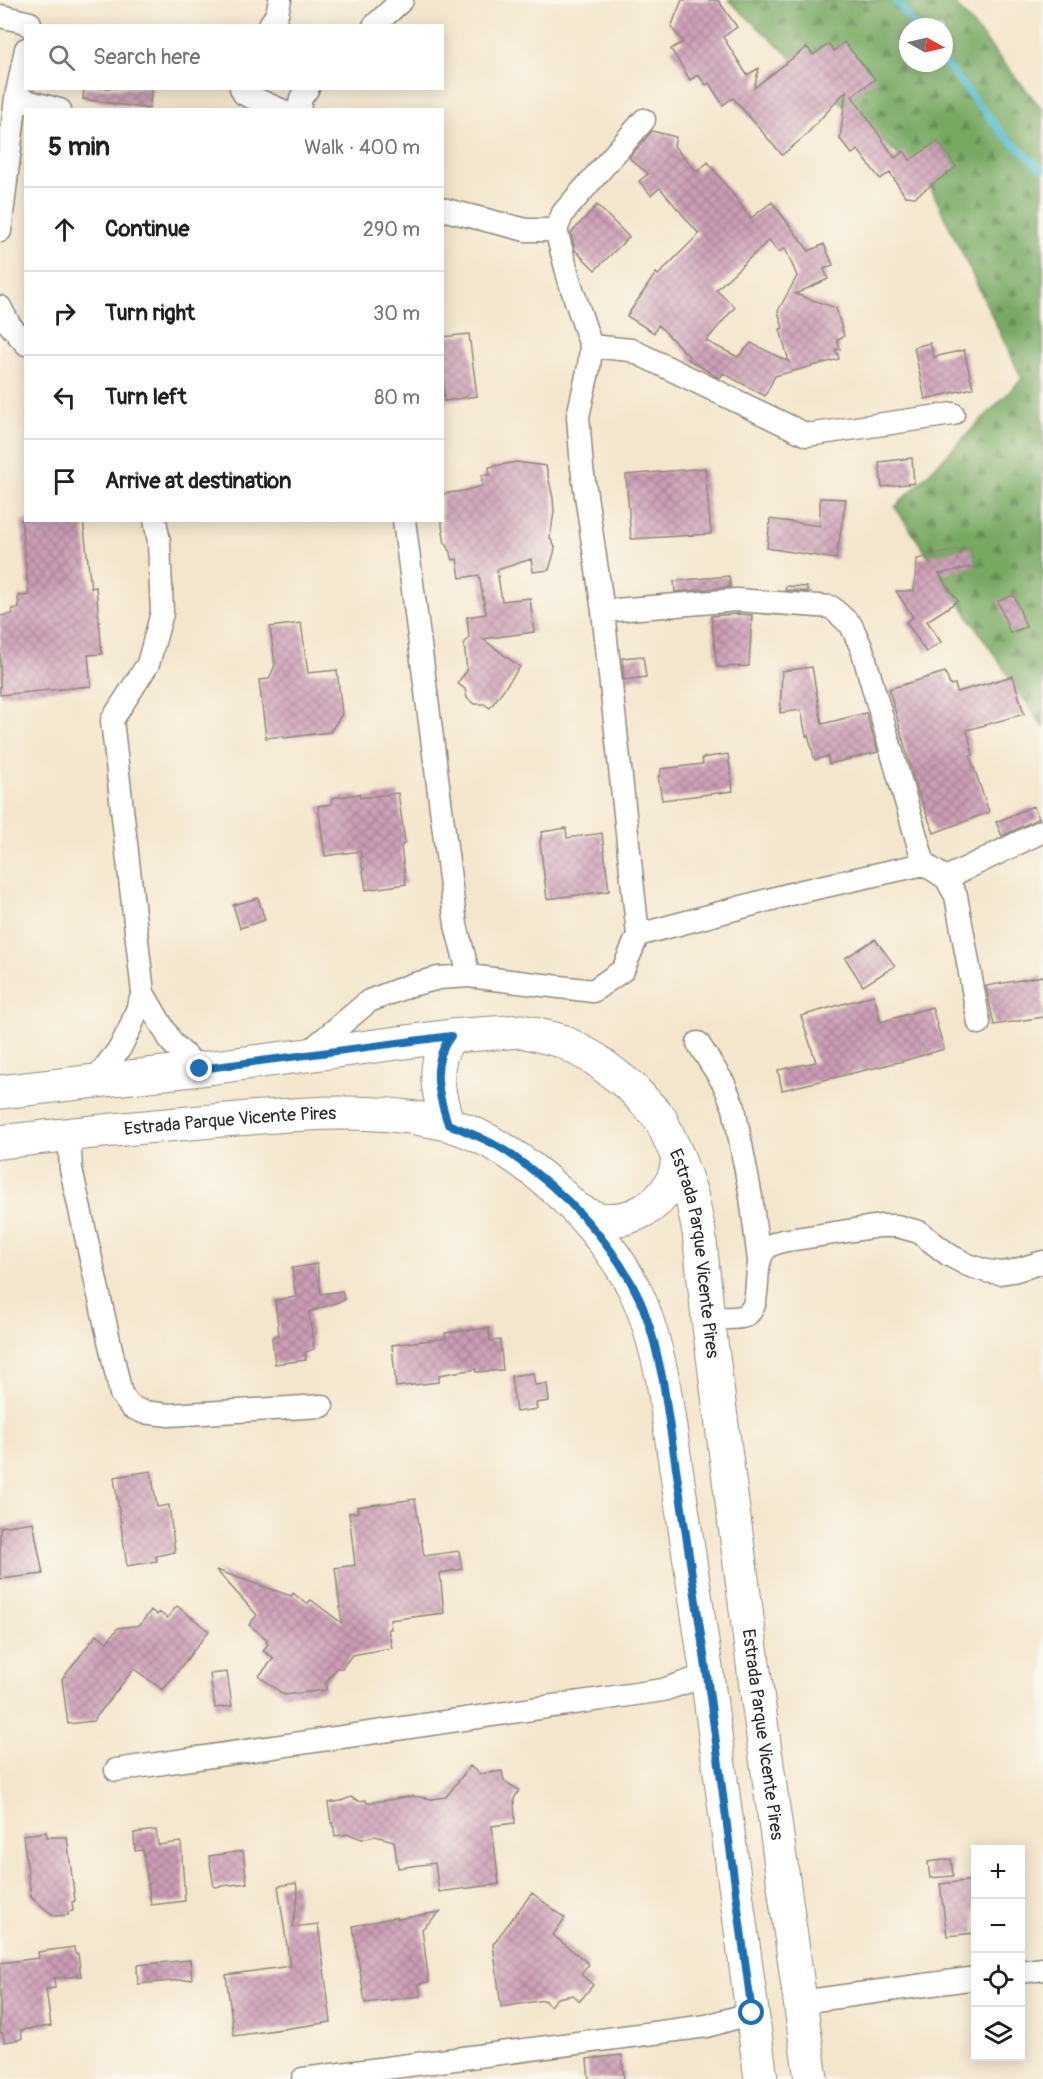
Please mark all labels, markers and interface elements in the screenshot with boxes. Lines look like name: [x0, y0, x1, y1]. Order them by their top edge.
north arrow: [899, 18, 953, 72]
search box: [24, 24, 444, 90]
icon: search: [45, 41, 78, 74]
text: Search here: [93, 43, 200, 71]
text: 5 min: [48, 131, 110, 163]
text: Walk · 400 m: [304, 135, 420, 160]
icon: ahead: [48, 213, 81, 246]
text: Continue: [105, 215, 189, 243]
text: 290 m: [363, 217, 420, 242]
icon: right: [48, 297, 81, 330]
text: Turn right: [105, 299, 195, 327]
text: 30 m: [373, 301, 420, 326]
icon: left: [48, 381, 81, 414]
text: Turn left: [105, 383, 187, 411]
text: 80 m: [374, 385, 420, 410]
icon: arrive: [48, 465, 81, 498]
text: Arrive at destination: [105, 467, 291, 495]
route end: [186, 1055, 212, 1081]
street label: Estrada Parque Vicente Pires: [123, 1102, 336, 1141]
street label: Estrada Parque Vicente Pires: [664, 1145, 724, 1360]
street label: Estrada Parque Vicente Pires: [737, 1628, 788, 1841]
map controls: [971, 1845, 1025, 2061]
button: +: [971, 1845, 1025, 1899]
button: −: [971, 1899, 1025, 1953]
button: locate: [971, 1953, 1025, 2007]
route start: [738, 1999, 764, 2025]
button: layers: [971, 2007, 1025, 2061]

